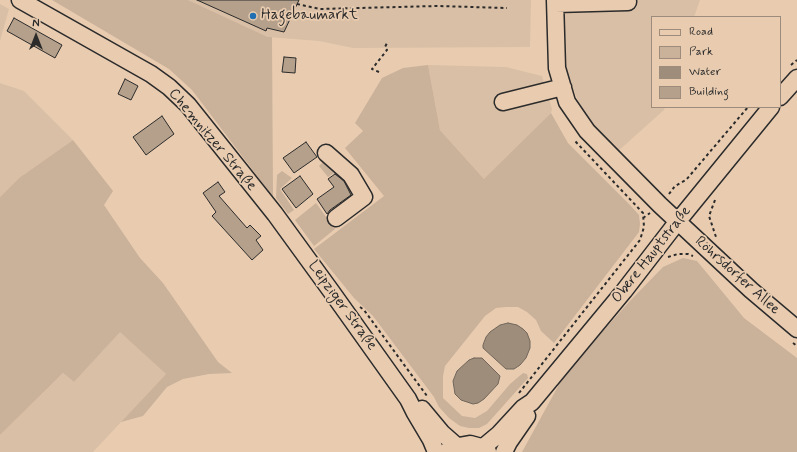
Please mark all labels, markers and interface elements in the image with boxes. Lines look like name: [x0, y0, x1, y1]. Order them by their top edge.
place label: Hagebaumarkt: [261, 7, 358, 25]
marker: Hagebaumarkt: [248, 11, 258, 21]
north arrow: [16, 16, 56, 56]
legend: [651, 16, 781, 108]
text: N: [32, 17, 40, 31]
text: Road: [689, 24, 713, 40]
text: Park: [689, 44, 713, 60]
text: Water: [689, 64, 721, 80]
text: Building: [689, 84, 729, 100]
street label: Chemnitzer Straße: [164, 85, 260, 195]
street label: Obere Hauptstraße: [608, 203, 696, 307]
street label: Röhrsdorfer Allee: [691, 233, 783, 319]
street label: Leipziger Straße: [303, 258, 381, 354]

